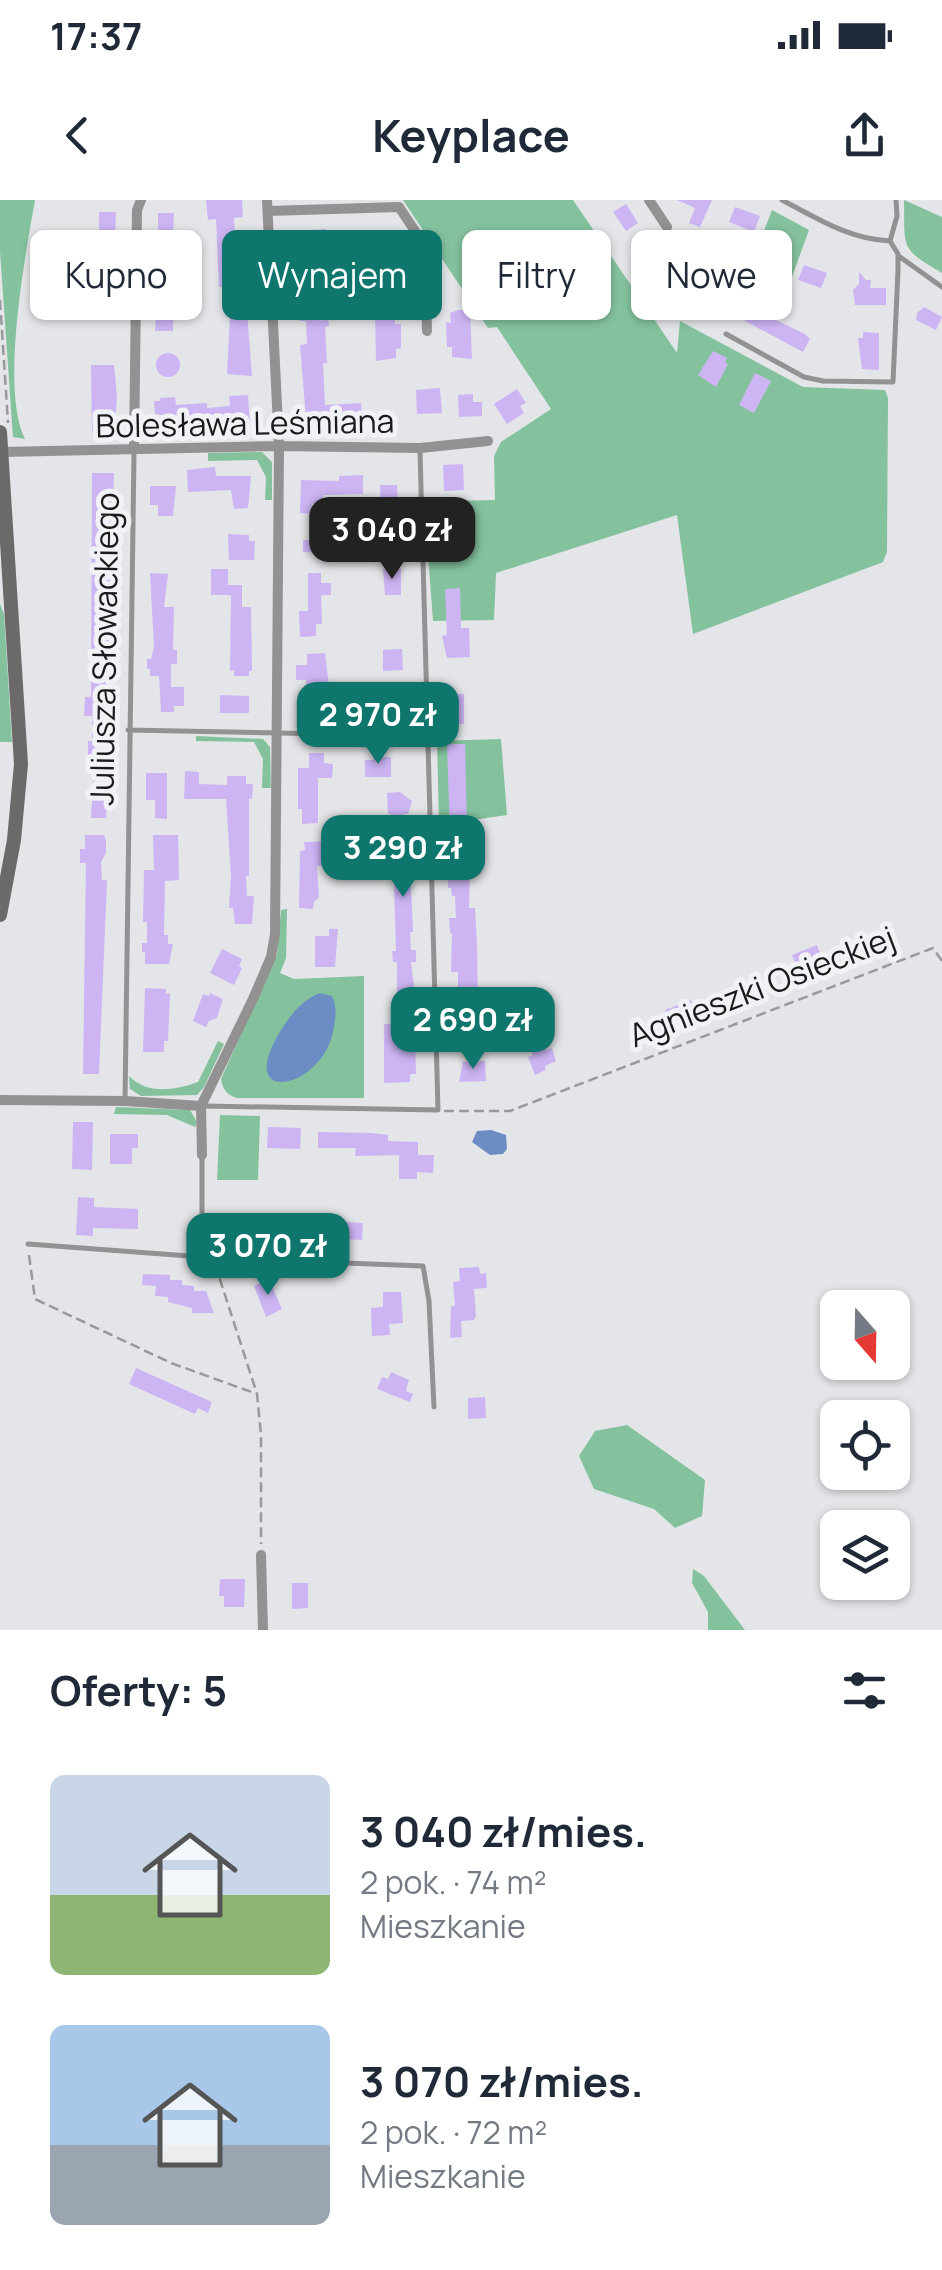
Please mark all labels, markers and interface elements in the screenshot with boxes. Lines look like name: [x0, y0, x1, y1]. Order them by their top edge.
text: 17:37: [50, 9, 142, 61]
text: Keyplace: [372, 104, 570, 166]
icon: back: [50, 108, 105, 163]
icon: share: [837, 108, 892, 163]
chip: Kupno: [30, 230, 202, 320]
chip: Wynajem: [222, 230, 442, 320]
chip: Filtry: [462, 230, 611, 320]
chip: Nowe: [631, 230, 792, 320]
street label: Bolesława Leśmiana: [95, 398, 395, 448]
street label: Juliusza Słowackiego: [79, 492, 129, 806]
pin: 3 040 zł: [289, 497, 495, 582]
text: 3 040 zł: [331, 507, 453, 551]
pin: 2 970 zł: [275, 682, 481, 767]
text: 2 970 zł: [319, 692, 437, 736]
pin: 3 290 zł: [300, 815, 506, 900]
text: 3 290 zł: [343, 825, 463, 869]
street label: Agnieszki Osieckiej: [622, 915, 901, 1057]
pin: 2 690 zł: [370, 987, 576, 1072]
text: 2 690 zł: [413, 997, 533, 1041]
pin: 3 070 zł: [165, 1213, 371, 1298]
text: 3 070 zł: [208, 1223, 328, 1267]
north arrow: [820, 1290, 910, 1380]
map controls: [820, 1290, 910, 1600]
button: locate: [820, 1400, 910, 1490]
button: layers: [820, 1510, 910, 1600]
text: Oferty: 5: [50, 1661, 227, 1719]
icon: filters: [837, 1663, 892, 1718]
text: 3 040 zł/mies.: [360, 1802, 647, 1860]
icon: home: [130, 1815, 250, 1935]
text: 2 pok. · 74 m²: [360, 1860, 547, 1904]
text: Mieszkanie: [360, 1904, 526, 1948]
text: 3 070 zł/mies.: [360, 2052, 644, 2110]
icon: home: [130, 2065, 250, 2185]
text: 2 pok. · 72 m²: [360, 2110, 547, 2154]
text: Mieszkanie: [360, 2154, 526, 2198]

